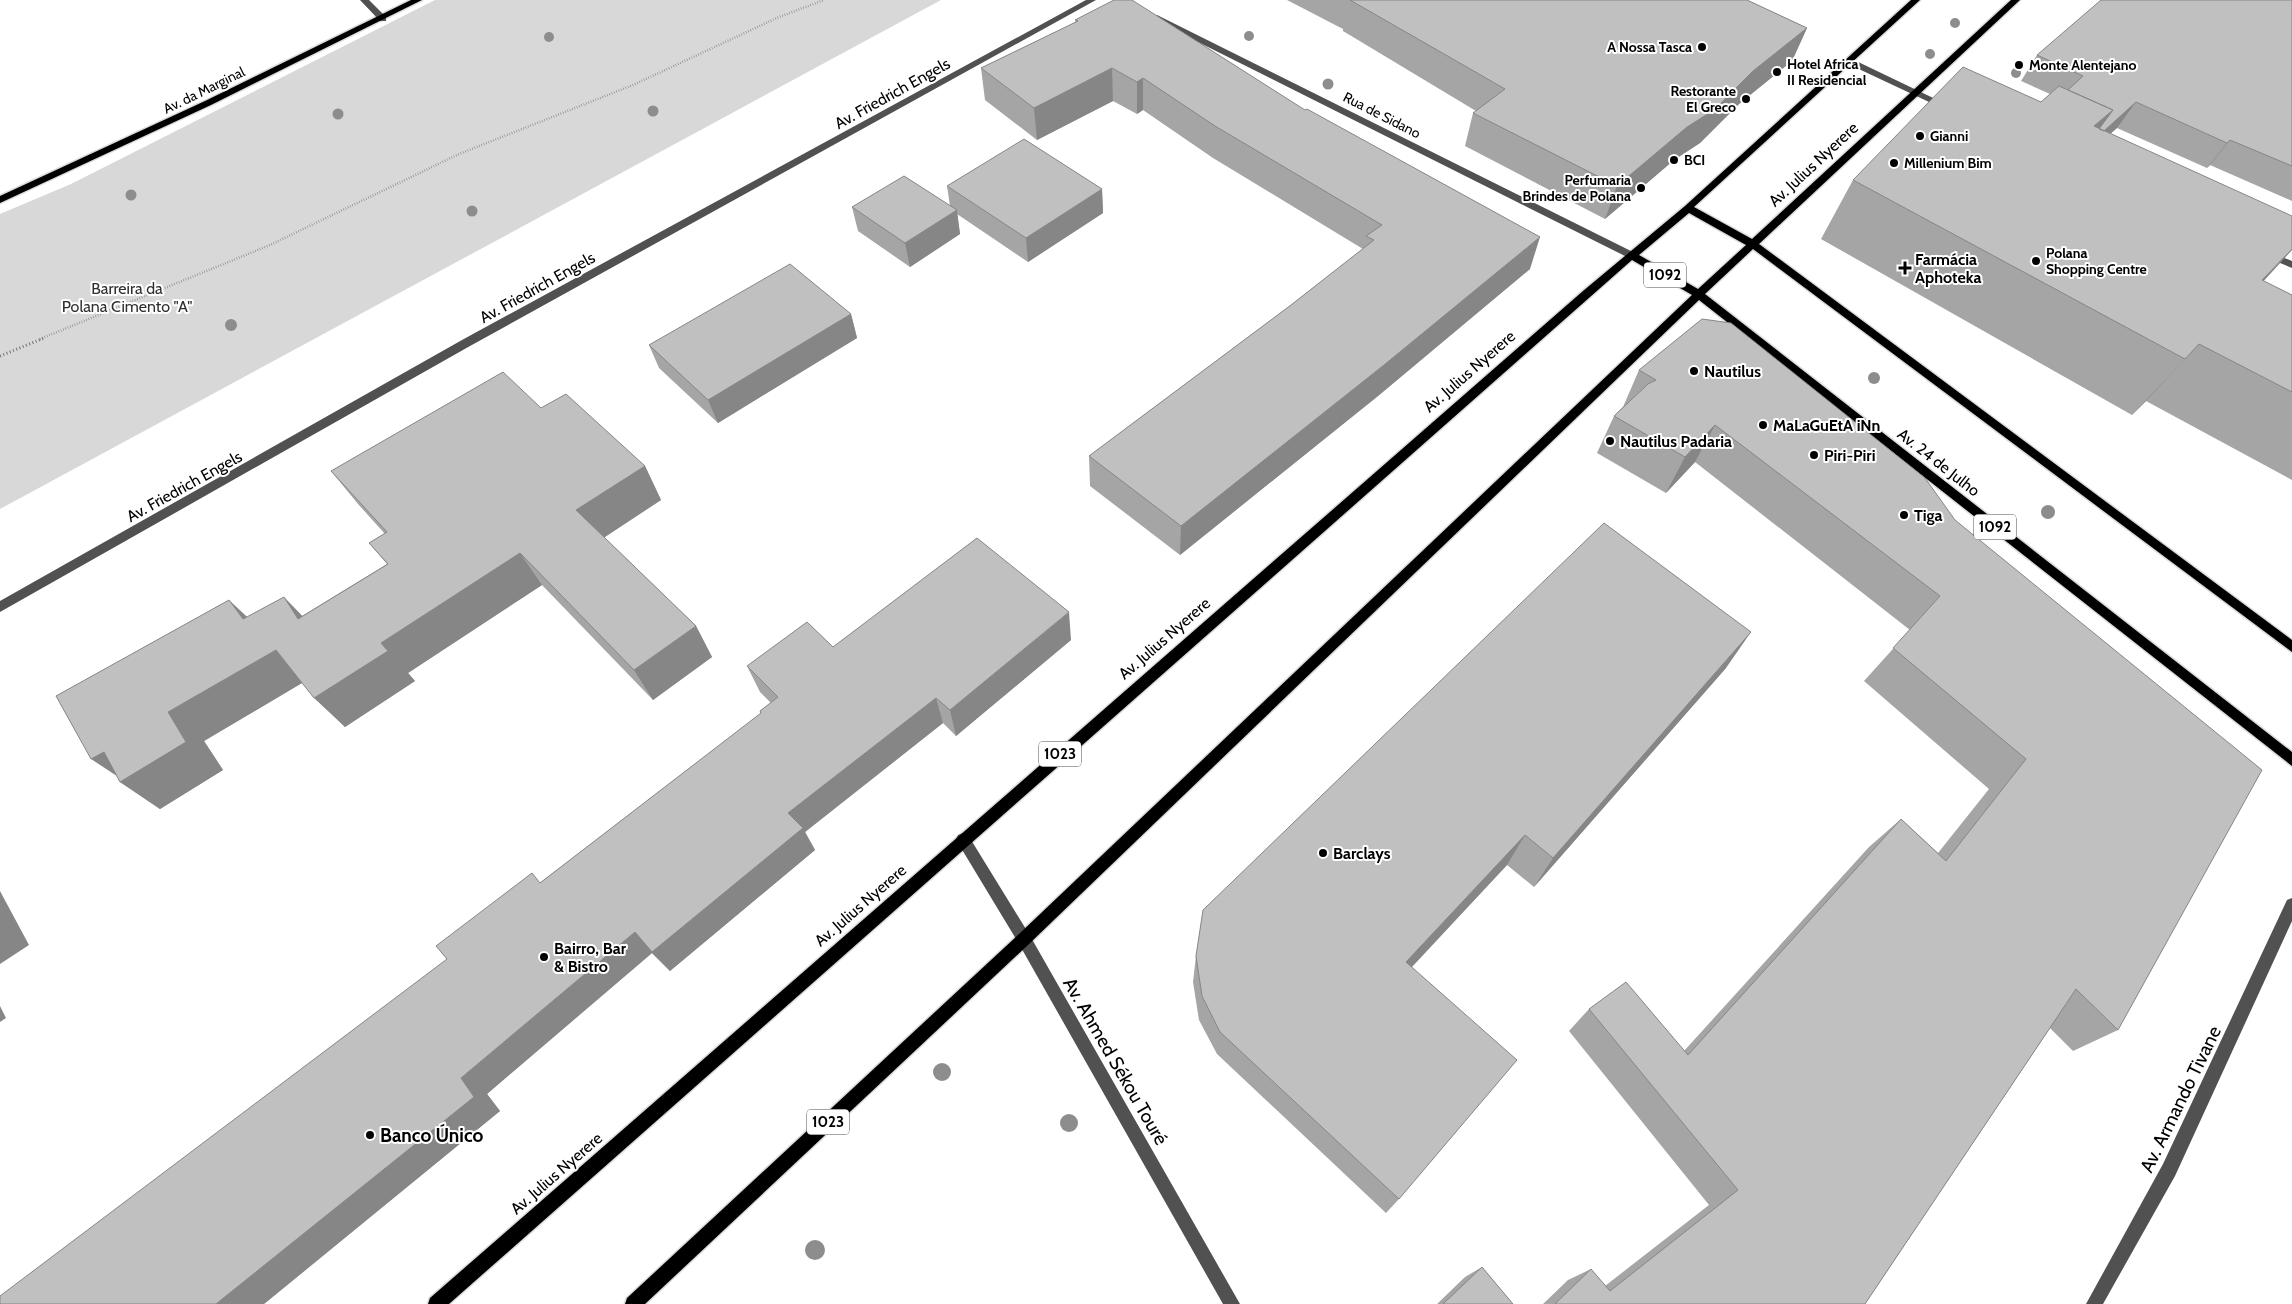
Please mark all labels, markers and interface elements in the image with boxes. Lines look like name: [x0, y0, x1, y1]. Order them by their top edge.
place label: A Nossa Tasca: [1607, 38, 1692, 56]
marker: A Nossa Tasca: [1696, 41, 1708, 53]
street label: Av. Friedrich Engels: [831, 54, 954, 133]
place label: Hotel Africa II Residencial: [1787, 55, 1867, 89]
place label: Monte Alentejano: [2029, 56, 2136, 74]
marker: Monte Alentejano: [2013, 59, 2025, 71]
street label: Av. da Marginal: [160, 62, 248, 118]
marker: Hotel Africa II Residencial: [1771, 66, 1783, 78]
place label: Restorante El Greco: [1670, 82, 1736, 116]
street label: Rua de Sidano: [1340, 88, 1424, 142]
marker: Restorante El Greco: [1740, 93, 1752, 105]
street label: Av. Julius Nyerere: [1765, 118, 1862, 211]
place label: Gianni: [1930, 127, 1968, 145]
marker: Gianni: [1914, 130, 1926, 142]
place label: BCI: [1684, 151, 1705, 169]
marker: BCI: [1668, 154, 1680, 166]
place label: Millenium Bim: [1904, 154, 1992, 172]
marker: Millenium Bim: [1888, 157, 1900, 169]
place label: Perfumaria Brindes de Polana: [1522, 171, 1631, 205]
marker: Perfumaria Brindes de Polana: [1635, 182, 1647, 194]
place label: Polana Shopping Centre: [2046, 244, 2147, 278]
street label: Av. Friedrich Engels: [476, 248, 599, 327]
place label: Farmácia Aphoteka: [1915, 250, 1981, 287]
marker: Polana Shopping Centre: [2030, 255, 2042, 267]
road number: 1092: [1644, 262, 1686, 288]
marker: Farmácia Aphoteka: [1899, 262, 1911, 274]
park label: Barreira da Polana Cimento "A": [62, 279, 192, 316]
street label: Av. Julius Nyerere: [1420, 326, 1519, 416]
place label: Nautilus: [1704, 362, 1761, 381]
marker: Nautilus: [1688, 365, 1700, 377]
place label: MaLaGuEtA iNn: [1773, 416, 1880, 435]
marker: MaLaGuEtA iNn: [1757, 419, 1769, 431]
street label: Av. 24 de Julho: [1894, 424, 1984, 500]
place label: Nautilus Padaria: [1620, 432, 1732, 451]
marker: Nautilus Padaria: [1604, 435, 1616, 447]
place label: Piri-Piri: [1824, 446, 1876, 465]
street label: Av. Friedrich Engels: [123, 447, 246, 526]
marker: Piri-Piri: [1808, 449, 1820, 461]
place label: Tiga: [1914, 506, 1943, 525]
marker: Tiga: [1898, 509, 1910, 521]
road number: 1092: [1974, 514, 2016, 540]
street label: Av. Julius Nyerere: [1115, 593, 1214, 683]
road number: 1023: [1039, 742, 1081, 766]
place label: Barclays: [1333, 844, 1391, 863]
marker: Barclays: [1317, 847, 1329, 859]
street label: Av. Julius Nyerere: [811, 860, 910, 950]
place label: Bairro, Bar & Bistro: [554, 939, 627, 976]
marker: Bairro, Bar & Bistro: [538, 951, 550, 963]
street label: Av. Ahmed Sékou Touré: [1058, 973, 1173, 1149]
street label: Av. Armando Tivane: [2135, 1022, 2226, 1176]
road number: 1023: [807, 1110, 849, 1134]
place label: Banco Único: [380, 1123, 483, 1147]
street label: Av. Julius Nyerere: [507, 1128, 606, 1218]
marker: Banco Único: [364, 1129, 376, 1141]

